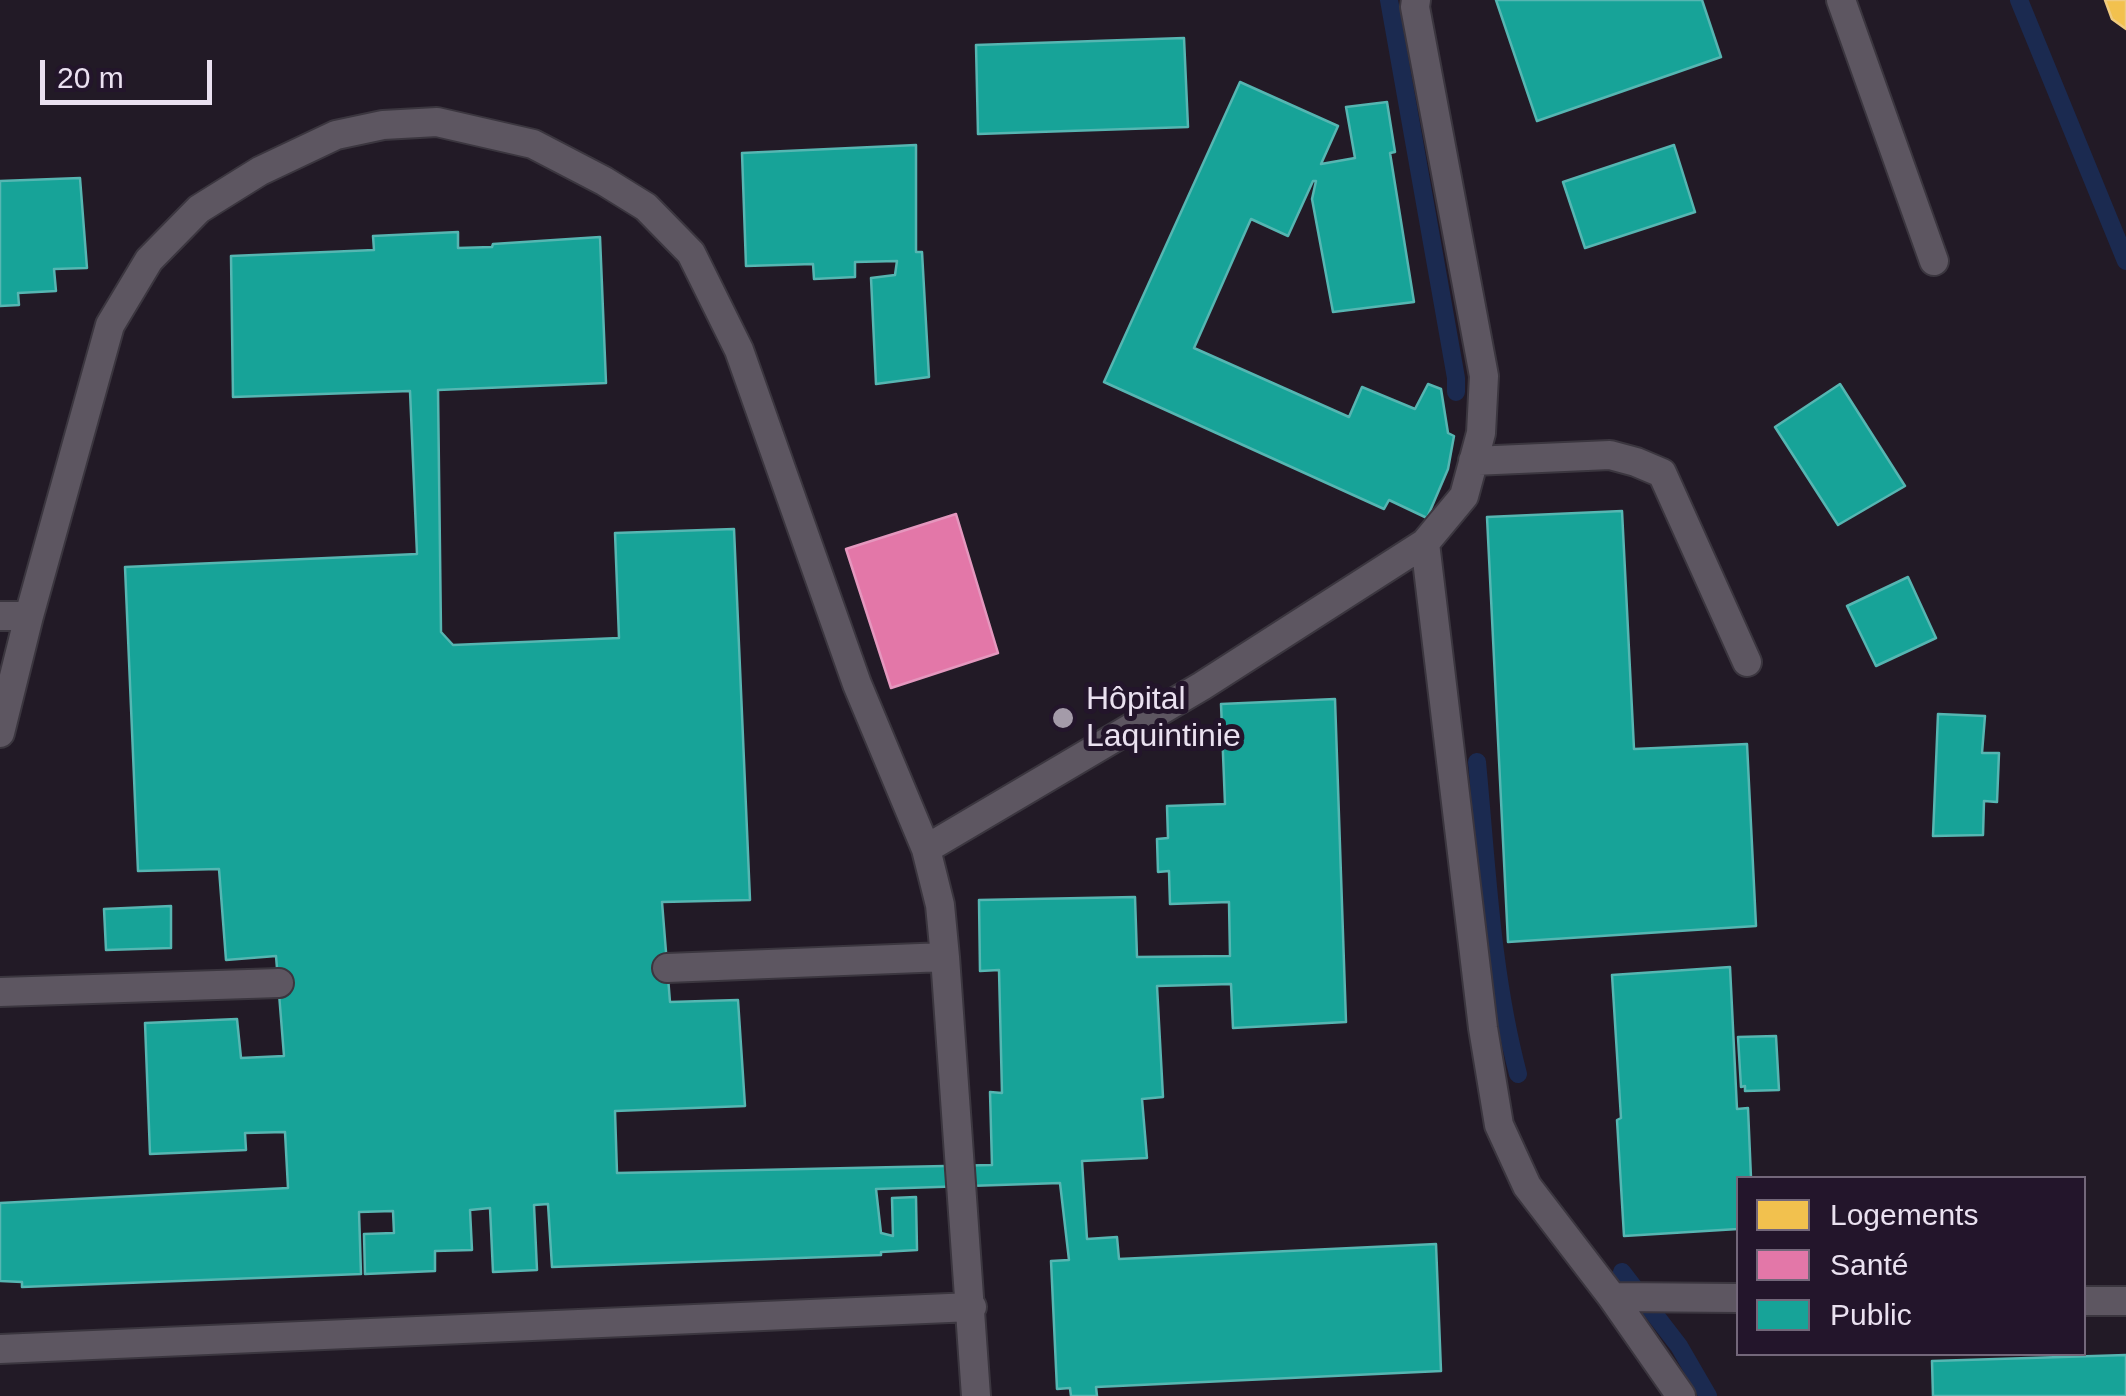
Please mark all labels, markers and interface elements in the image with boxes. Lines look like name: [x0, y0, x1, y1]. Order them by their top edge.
scale bar: [45, 40, 218, 102]
text: 20 m: [57, 61, 124, 94]
place label: Hôpital Laquintinie: [1086, 681, 1241, 756]
marker: Hôpital Laquintinie: [1050, 705, 1076, 731]
legend: [1736, 1176, 2086, 1356]
text: Logements: [1830, 1198, 1978, 1231]
text: Santé: [1830, 1248, 1908, 1281]
text: Public: [1830, 1298, 1912, 1331]

